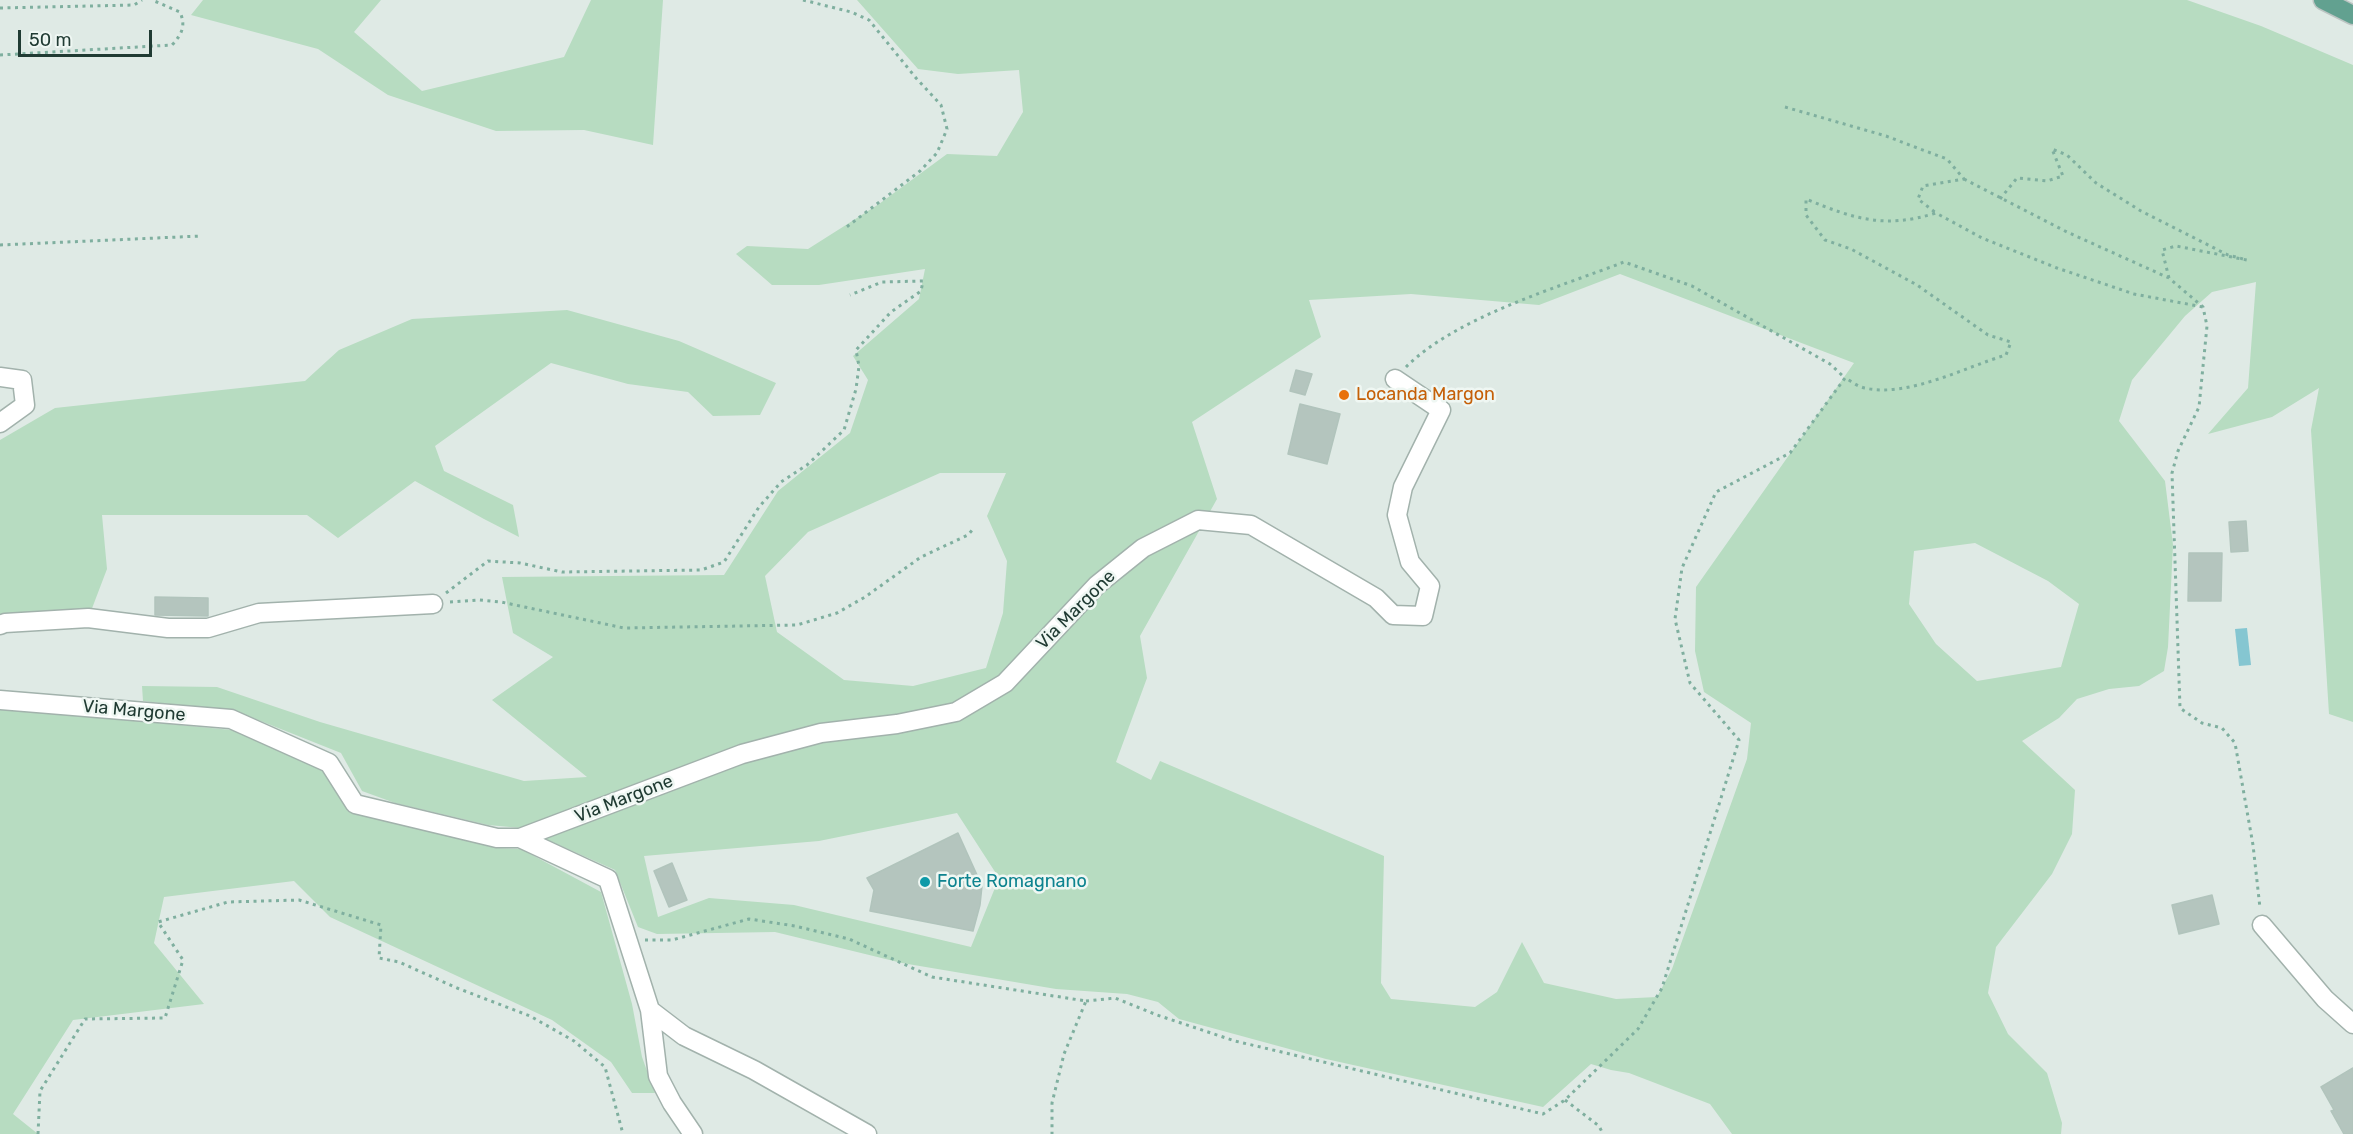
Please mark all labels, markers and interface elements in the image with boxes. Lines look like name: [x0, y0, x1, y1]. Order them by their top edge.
scale bar: [21, 18, 154, 56]
text: 50 m: [29, 29, 72, 51]
place label: Locanda Margon: [1356, 384, 1495, 406]
marker: Locanda Margon: [1337, 388, 1351, 402]
street label: Via Margone: [1032, 566, 1120, 654]
street label: Via Margone: [82, 696, 186, 726]
street label: Via Margone: [572, 770, 676, 828]
place label: Forte Romagnano: [937, 871, 1087, 893]
marker: Forte Romagnano: [918, 875, 932, 889]

